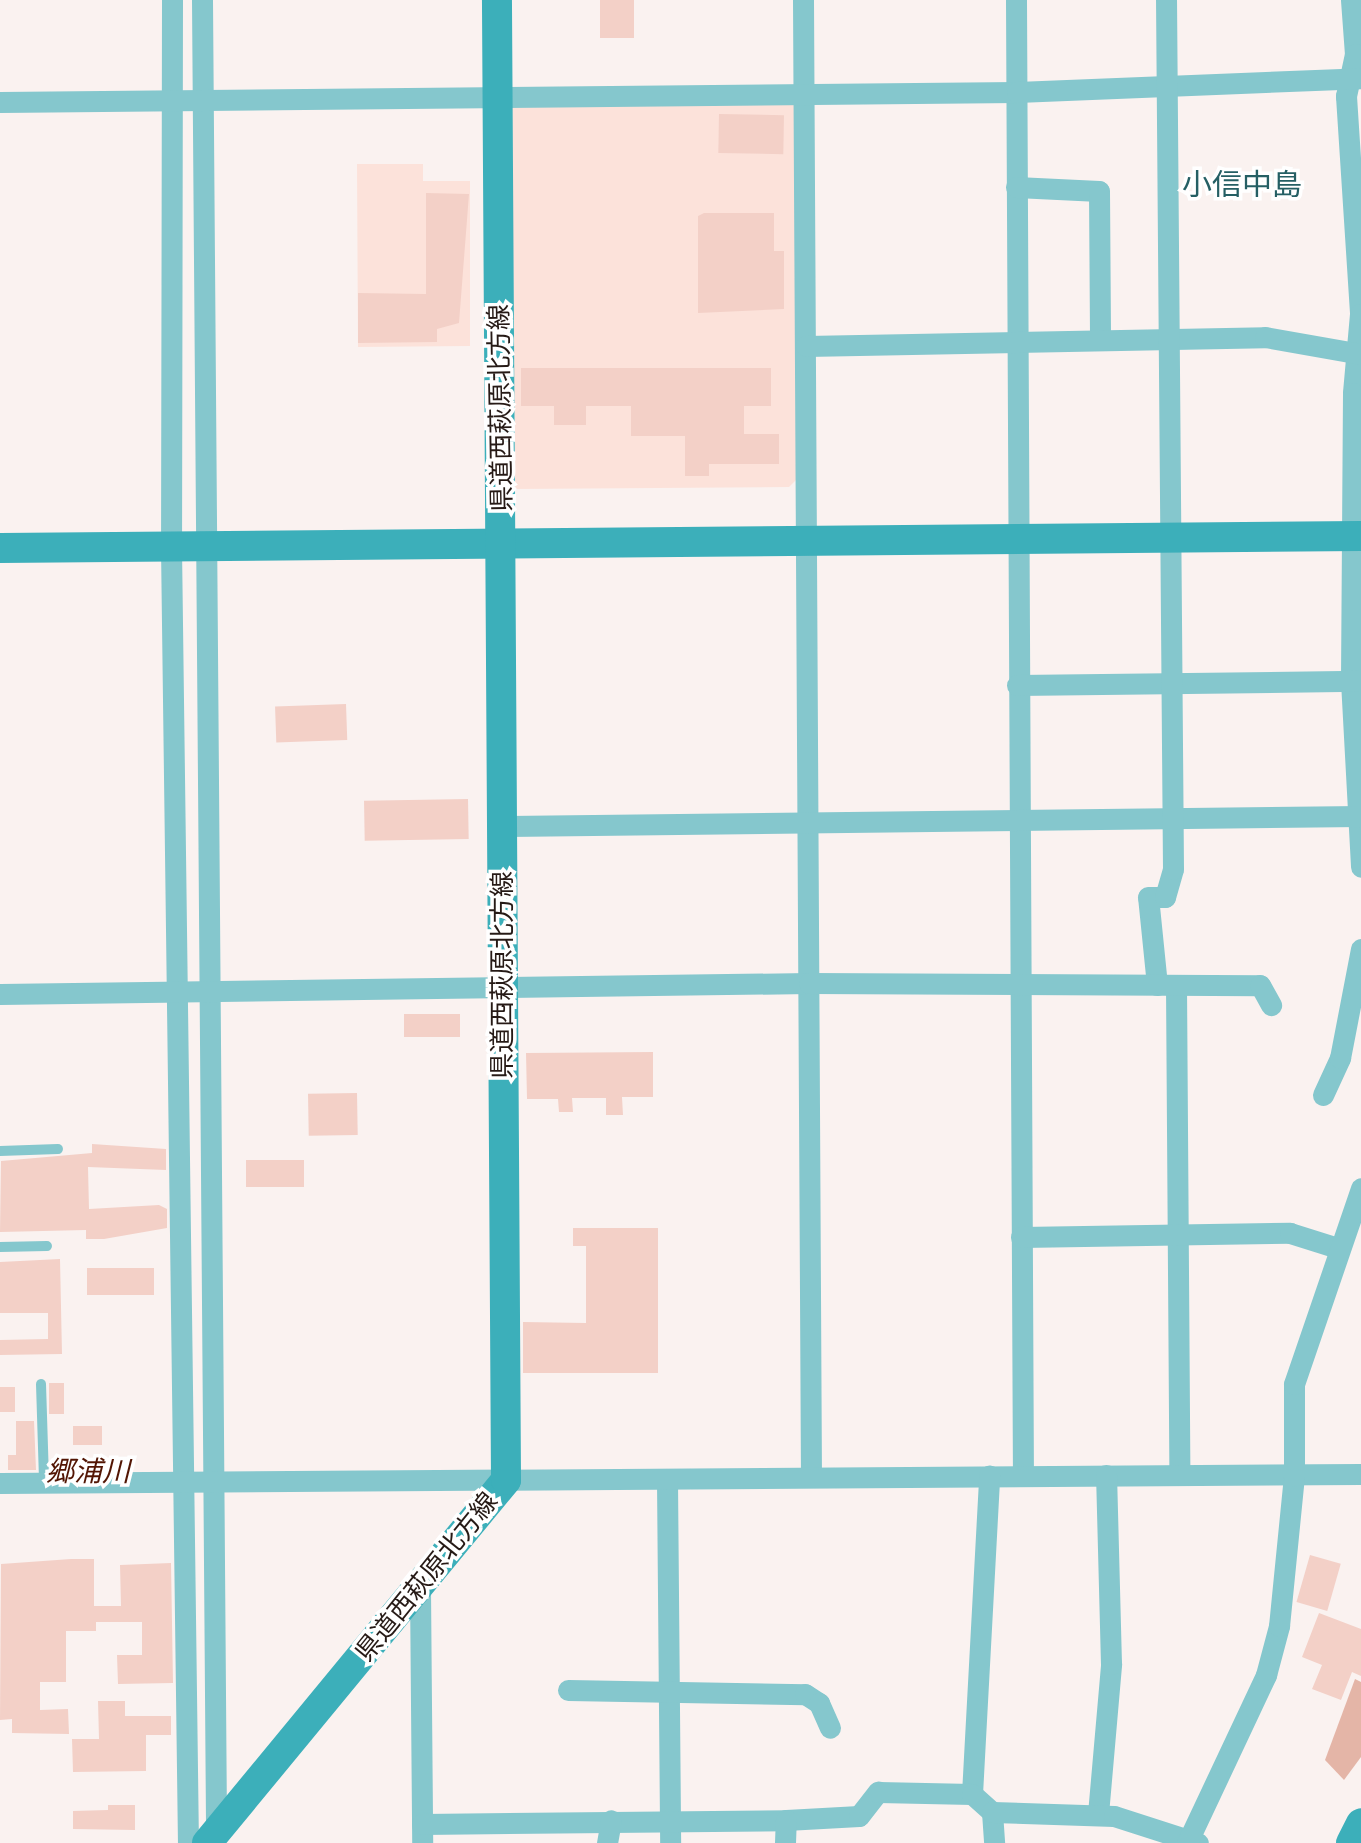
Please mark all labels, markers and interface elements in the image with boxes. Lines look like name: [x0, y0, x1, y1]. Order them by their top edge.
district label: 小信中島: [1182, 167, 1302, 203]
street label: 県道西萩原北方線: [484, 304, 518, 512]
street label: 県道西萩原北方線: [487, 871, 519, 1079]
water label: 郷浦川: [46, 1454, 130, 1488]
street label: 県道西萩原北方線: [349, 1486, 505, 1668]

